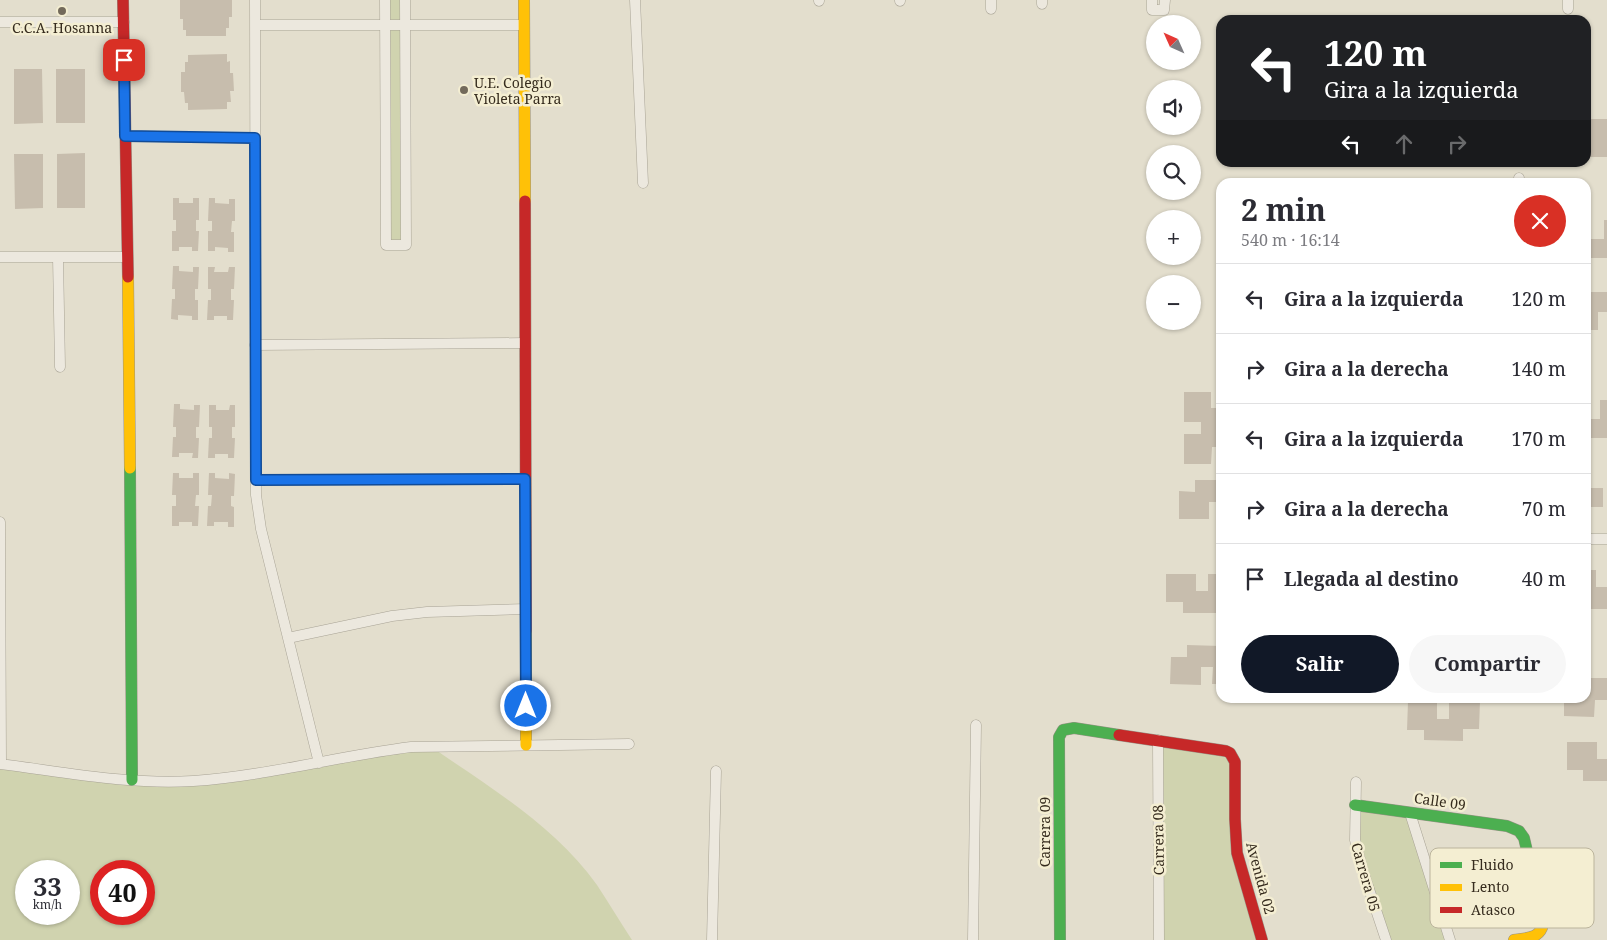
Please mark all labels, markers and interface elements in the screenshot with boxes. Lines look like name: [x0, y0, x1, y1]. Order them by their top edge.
marker: C.C.A. Hosanna: [56, 5, 68, 17]
north arrow: [1146, 15, 1201, 70]
map controls: [1146, 15, 1201, 330]
place label: C.C.A. Hosanna: [12, 18, 112, 37]
text: 120 m: [1324, 29, 1427, 76]
icon: left: [1241, 35, 1306, 100]
pin: [103, 39, 145, 81]
icon: arrive: [110, 46, 138, 74]
place label: U.E. Colegio Violeta Parra: [474, 73, 562, 108]
text: Gira a la izquierda: [1324, 74, 1519, 104]
button: sound: [1146, 80, 1201, 135]
marker: U.E. Colegio Violeta Parra: [458, 84, 470, 96]
icon: left: [1337, 130, 1365, 158]
icon: ahead: [1390, 130, 1418, 158]
icon: right: [1443, 130, 1471, 158]
button: search: [1146, 145, 1201, 200]
text: 2 min: [1241, 189, 1326, 230]
button: close: [1514, 195, 1566, 247]
button: +: [1146, 210, 1201, 265]
text: 540 m · 16:14: [1241, 229, 1340, 251]
button: −: [1146, 275, 1201, 330]
icon: left: [1241, 285, 1269, 313]
text: Gira a la izquierda: [1284, 286, 1464, 312]
text: 120 m: [1511, 286, 1566, 312]
icon: right: [1241, 355, 1269, 383]
text: Gira a la derecha: [1284, 356, 1449, 382]
text: 140 m: [1511, 356, 1566, 382]
icon: left: [1241, 425, 1269, 453]
text: Gira a la izquierda: [1284, 426, 1464, 452]
text: 170 m: [1511, 426, 1566, 452]
icon: right: [1241, 495, 1269, 523]
text: Gira a la derecha: [1284, 496, 1449, 522]
text: 70 m: [1522, 496, 1566, 522]
icon: arrive: [1241, 565, 1269, 593]
text: Llegada al destino: [1284, 566, 1459, 592]
text: 40 m: [1522, 566, 1566, 592]
button: Salir: [1241, 635, 1399, 693]
button: Compartir: [1409, 635, 1566, 693]
position arrow: [499, 679, 551, 731]
street label: Calle 09: [1413, 788, 1467, 814]
street label: Carrera 09: [1035, 797, 1054, 867]
street label: Carrera 08: [1148, 804, 1168, 875]
street label: Avenida 02: [1242, 840, 1280, 916]
street label: Carrera 05: [1347, 840, 1385, 914]
legend: [1430, 848, 1594, 928]
text: Fluido: [1471, 855, 1514, 874]
speed limit sign: 40: [90, 860, 155, 925]
text: 33: [33, 869, 62, 903]
text: Lento: [1471, 877, 1509, 896]
text: km/h: [33, 896, 62, 913]
text: Atasco: [1471, 900, 1515, 919]

